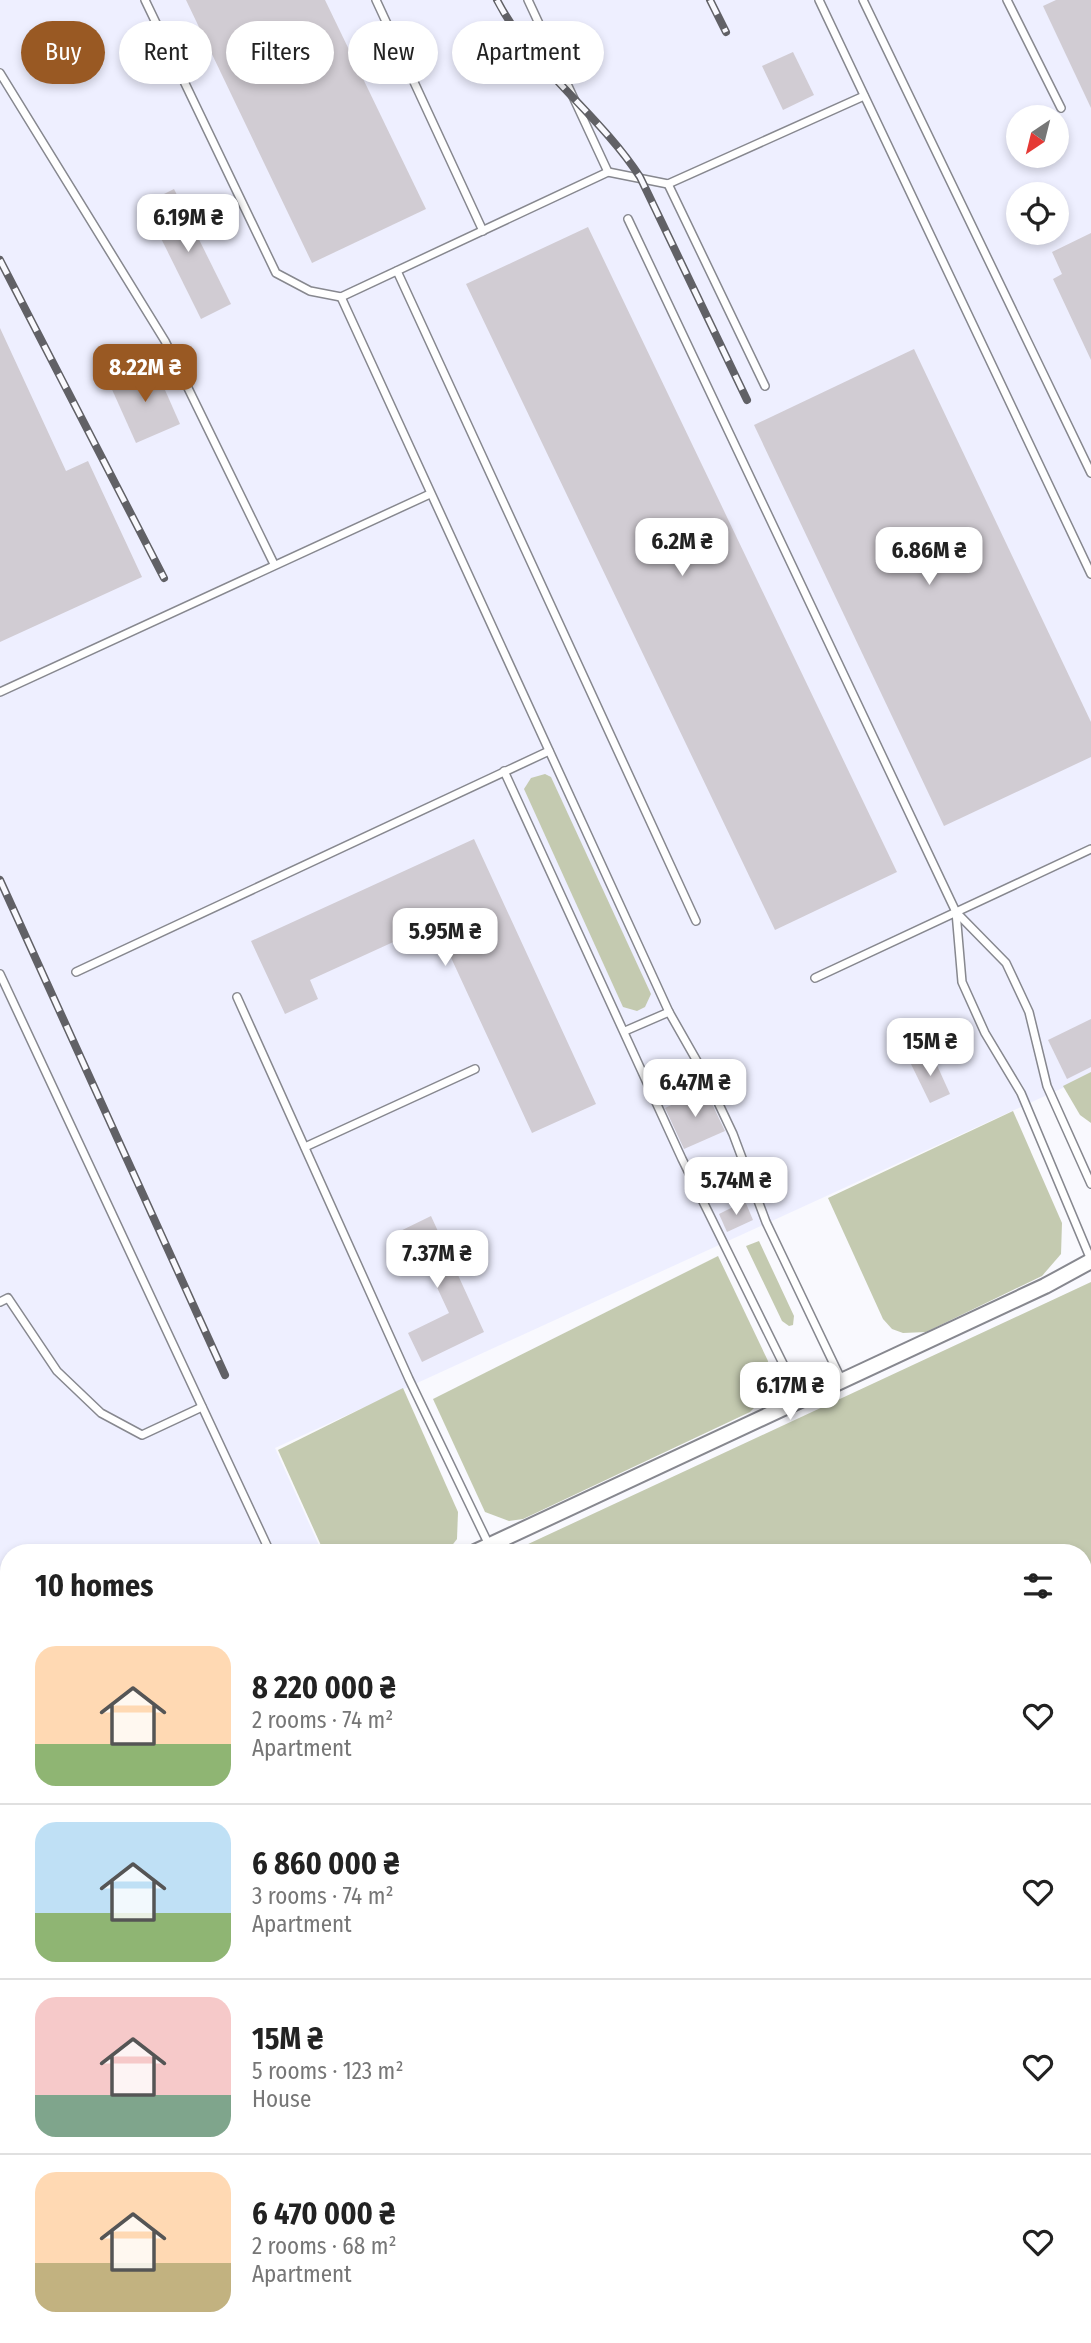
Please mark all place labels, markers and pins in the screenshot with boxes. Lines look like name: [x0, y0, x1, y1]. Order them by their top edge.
pin: 6.19M ₴: [123, 194, 253, 254]
pin: 8.22M ₴: [80, 344, 210, 404]
pin: 6.2M ₴: [625, 518, 739, 578]
pin: 6.86M ₴: [864, 528, 994, 587]
pin: 5.95M ₴: [380, 908, 510, 968]
pin: 15M ₴: [881, 1018, 979, 1078]
pin: 6.47M ₴: [630, 1060, 760, 1119]
pin: 5.74M ₴: [671, 1158, 801, 1217]
pin: 7.37M ₴: [372, 1230, 502, 1290]
pin: 6.17M ₴: [725, 1362, 855, 1422]

